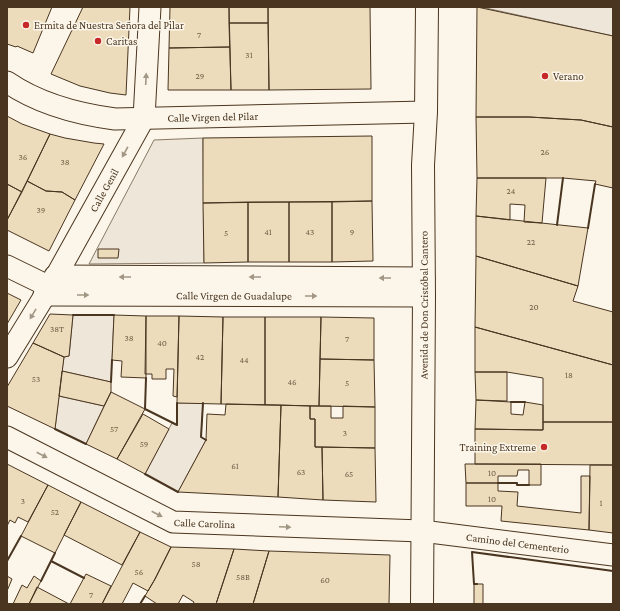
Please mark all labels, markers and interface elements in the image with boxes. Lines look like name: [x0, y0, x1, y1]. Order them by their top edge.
place label: Ermita de Nuestra Señora del Pilar: [34, 19, 184, 31]
marker: Ermita de Nuestra Señora del Pilar: [21, 20, 31, 30]
house number: 7: [197, 30, 201, 40]
place label: Caritas: [106, 35, 137, 47]
marker: Caritas: [93, 36, 103, 46]
house number: 31: [245, 50, 253, 60]
place label: Verano: [553, 70, 584, 82]
house number: 29: [196, 71, 205, 81]
marker: Verano: [540, 71, 550, 81]
one-way arrow: [143, 72, 149, 85]
street label: Calle Virgen del Pilar: [167, 110, 258, 124]
one-way arrow: [122, 146, 128, 158]
house number: 26: [541, 147, 550, 157]
house number: 36: [19, 152, 28, 162]
house number: 38: [60, 157, 70, 167]
street label: Calle Genil: [87, 166, 121, 214]
house number: 24: [507, 186, 516, 196]
house number: 39: [37, 205, 46, 215]
house number: 41: [264, 227, 272, 237]
house number: 43: [306, 227, 314, 237]
house number: 9: [350, 227, 355, 237]
house number: 5: [224, 228, 228, 238]
street label: Avenida de Don Cristóbal Cantero: [417, 230, 430, 379]
house number: 22: [527, 237, 535, 247]
one-way arrow: [118, 274, 131, 280]
one-way arrow: [248, 274, 261, 280]
one-way arrow: [378, 275, 391, 281]
street label: Calle Virgen de Guadalupe: [176, 289, 292, 303]
one-way arrow: [77, 292, 90, 298]
one-way arrow: [305, 293, 318, 299]
house number: 20: [529, 302, 539, 312]
one-way arrow: [29, 309, 37, 319]
house number: 38T: [50, 324, 64, 334]
house number: 38: [124, 333, 134, 343]
house number: 7: [345, 334, 349, 344]
house number: 40: [157, 338, 167, 348]
house number: 42: [196, 352, 204, 362]
house number: 44: [239, 355, 249, 365]
house number: 18: [565, 370, 573, 380]
house number: 53: [32, 374, 40, 384]
house number: 46: [287, 377, 297, 387]
house number: 5: [345, 378, 349, 388]
house number: 57: [110, 424, 118, 434]
house number: 3: [343, 428, 347, 438]
house number: 59: [140, 439, 149, 449]
place label: Training Extreme: [460, 441, 536, 454]
marker: Training Extreme: [539, 442, 549, 452]
one-way arrow: [36, 451, 47, 458]
house number: 61: [231, 461, 239, 471]
house number: 63: [297, 467, 305, 477]
house number: 10: [488, 468, 496, 478]
house number: 65: [345, 469, 353, 479]
house number: 10: [488, 494, 496, 504]
house number: 3: [21, 496, 25, 506]
house number: 1: [600, 498, 603, 508]
house number: 52: [51, 507, 59, 517]
one-way arrow: [151, 511, 163, 517]
street label: Calle Carolina: [173, 516, 236, 530]
one-way arrow: [279, 523, 291, 530]
street label: Camino del Cementerio: [465, 531, 570, 556]
house number: 58: [191, 559, 201, 569]
house number: 56: [135, 567, 144, 577]
house number: 58B: [236, 572, 250, 582]
house number: 60: [320, 575, 330, 585]
house number: 7: [89, 590, 93, 600]

